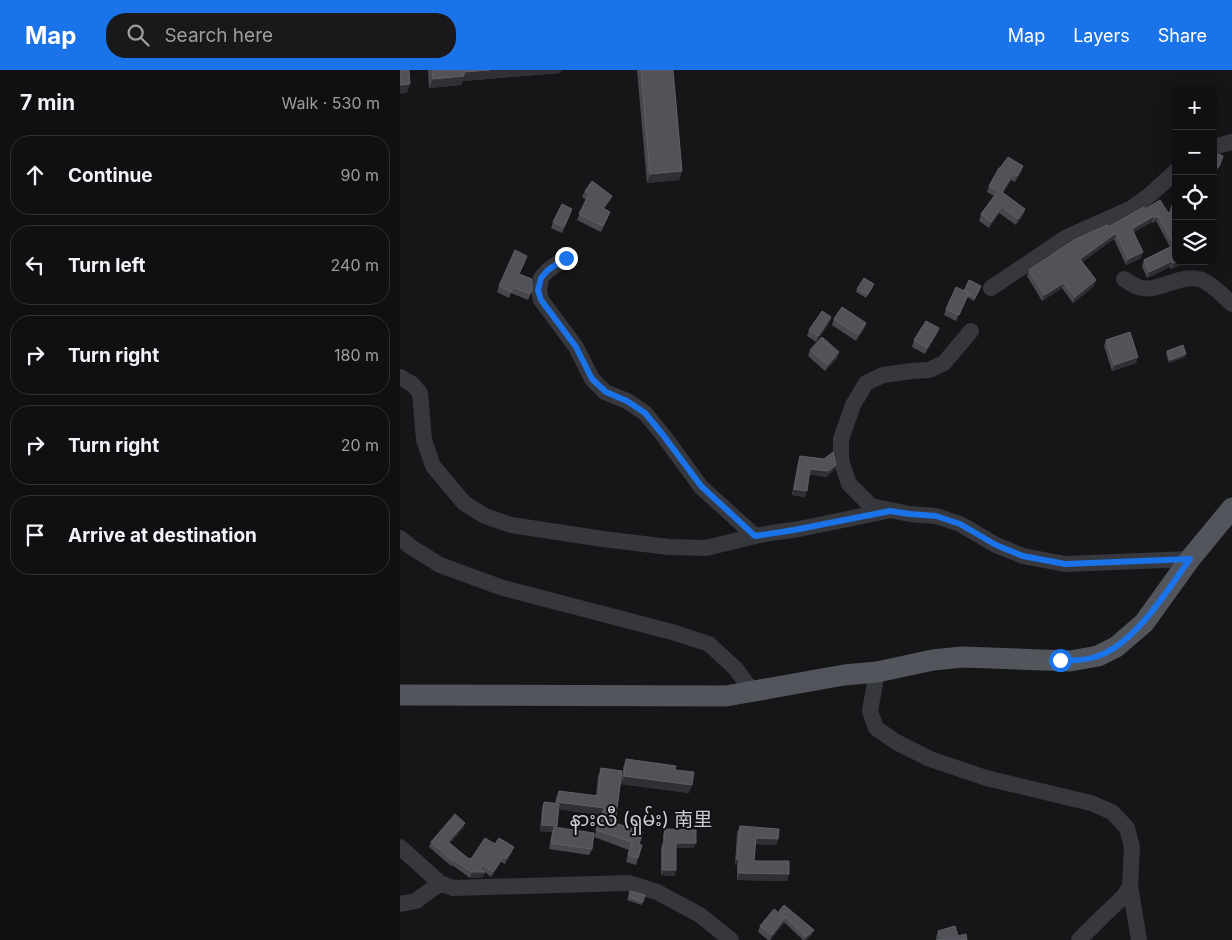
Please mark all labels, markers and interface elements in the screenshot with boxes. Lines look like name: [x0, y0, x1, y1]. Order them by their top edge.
search box: [106, 13, 456, 58]
text: Map: [25, 21, 76, 50]
icon: search: [124, 21, 152, 49]
text: Search here: [164, 24, 273, 47]
text: Map: [1008, 25, 1045, 46]
text: Layers: [1073, 25, 1130, 46]
text: Share: [1158, 25, 1207, 46]
map controls: [1172, 85, 1217, 265]
button: +: [1172, 85, 1217, 130]
text: 7 min: [20, 90, 75, 115]
text: Walk · 530 m: [282, 93, 380, 113]
button: −: [1172, 130, 1217, 175]
icon: ahead: [21, 161, 49, 189]
text: Continue: [68, 164, 153, 187]
text: 90 m: [340, 165, 379, 185]
button: locate: [1172, 175, 1217, 220]
button: layers: [1172, 220, 1217, 265]
route end: [555, 247, 578, 270]
icon: left: [21, 251, 49, 279]
text: Turn left: [68, 254, 146, 277]
text: 240 m: [331, 255, 379, 275]
icon: right: [21, 341, 49, 369]
text: Turn right: [68, 344, 159, 367]
text: 180 m: [334, 345, 379, 365]
icon: right: [21, 431, 49, 459]
text: Turn right: [68, 434, 159, 457]
text: 20 m: [341, 435, 379, 455]
icon: arrive: [21, 521, 49, 549]
text: Arrive at destination: [68, 524, 257, 547]
route start: [1049, 649, 1072, 672]
district label: နားလီ (ရှမ်း) 南里: [570, 805, 712, 836]

